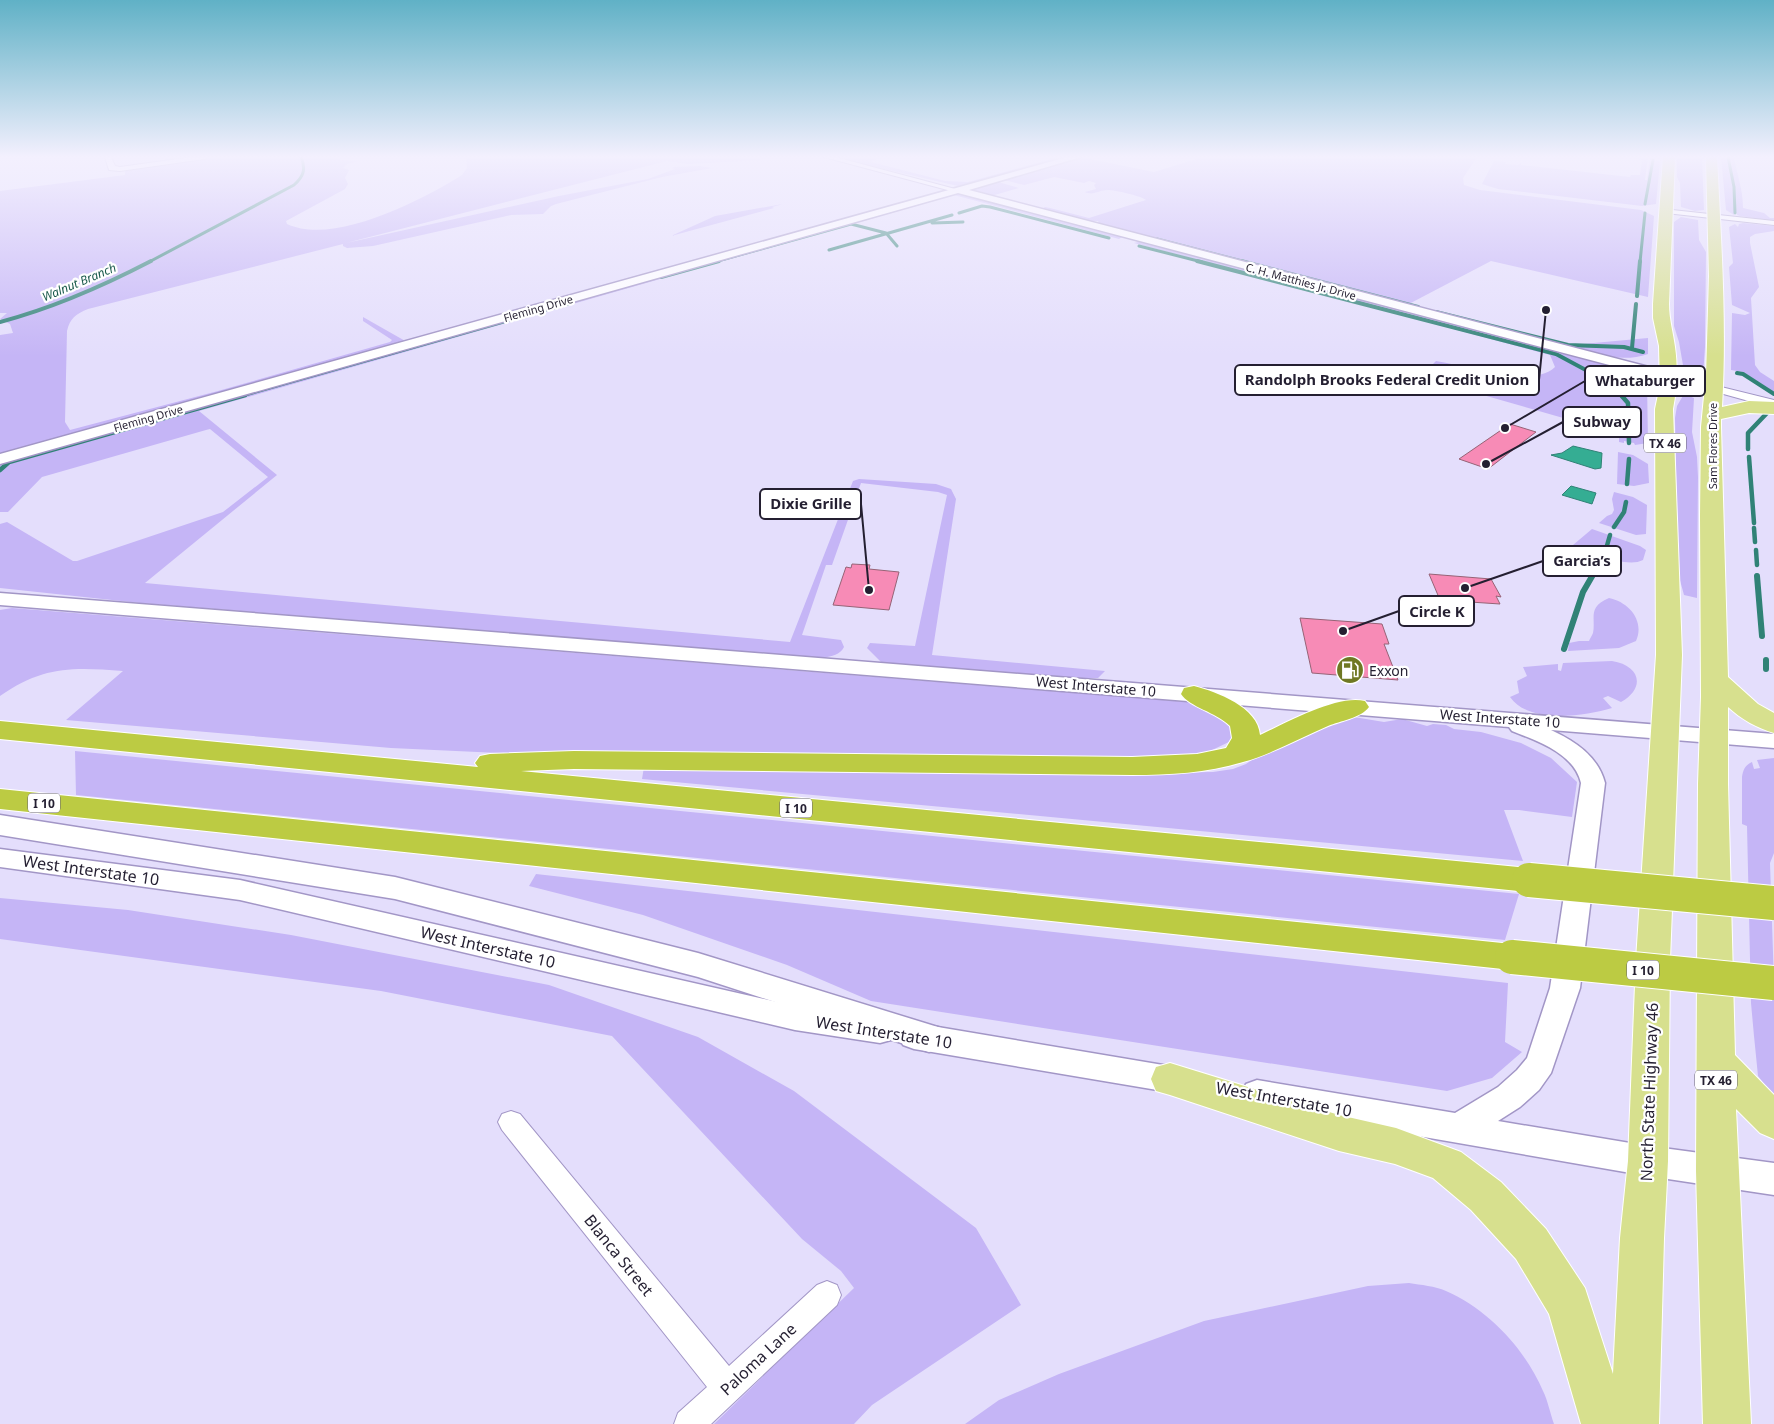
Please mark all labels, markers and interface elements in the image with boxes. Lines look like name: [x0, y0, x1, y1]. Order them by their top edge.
water label: Walnut Branch: [39, 259, 119, 305]
street label: C. H. Matthies Jr. Drive: [1244, 259, 1358, 303]
street label: Fleming Drive: [502, 291, 574, 325]
callout: Randolph Brooks Federal Credit Union: [1235, 365, 1539, 395]
callout: Whataburger: [1585, 366, 1705, 396]
text: Randolph Brooks Federal Credit Union: [1245, 369, 1529, 389]
text: Whataburger: [1595, 370, 1695, 390]
street label: Fleming Drive: [112, 401, 184, 435]
street label: Sam Flores Drive: [1705, 403, 1720, 489]
callout: Subway: [1563, 407, 1641, 437]
text: Subway: [1573, 411, 1631, 431]
road number: TX 46: [1644, 433, 1686, 452]
callout: Dixie Grille: [760, 489, 861, 519]
text: Dixie Grille: [770, 493, 852, 513]
callout: Garcia’s: [1543, 546, 1621, 576]
text: Garcia’s: [1553, 550, 1611, 570]
callout: Circle K: [1399, 596, 1474, 626]
text: Circle K: [1409, 601, 1465, 621]
fuel station icon: Exxon: [1335, 655, 1365, 685]
place label: Exxon: [1369, 661, 1408, 680]
street label: West Interstate 10: [1035, 671, 1157, 701]
street label: West Interstate 10: [1439, 704, 1561, 732]
road number: I 10: [28, 794, 60, 812]
road number: I 10: [780, 798, 812, 818]
street label: West Interstate 10: [21, 850, 161, 890]
street label: West Interstate 10: [418, 921, 558, 973]
road number: I 10: [1627, 960, 1659, 980]
street label: North State Highway 46: [1635, 1002, 1663, 1182]
street label: West Interstate 10: [814, 1010, 954, 1054]
road number: TX 46: [1695, 1070, 1737, 1090]
street label: West Interstate 10: [1214, 1076, 1354, 1122]
street label: Blanca Street: [579, 1210, 659, 1301]
street label: Paloma Lane: [715, 1318, 801, 1400]

